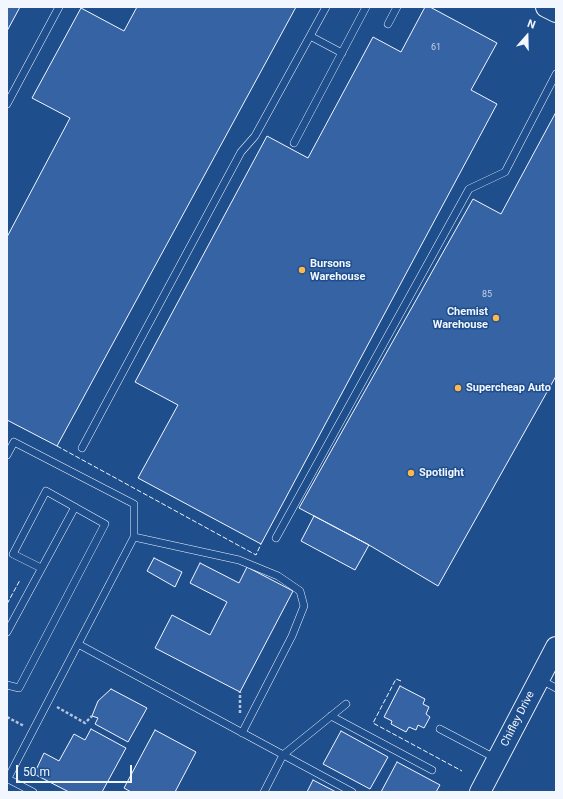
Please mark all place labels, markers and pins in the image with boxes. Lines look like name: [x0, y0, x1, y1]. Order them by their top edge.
place label: Bursons Warehouse: [310, 257, 365, 283]
marker: Bursons Warehouse: [297, 265, 307, 275]
place label: Chemist Warehouse: [433, 305, 488, 331]
marker: Chemist Warehouse: [491, 313, 501, 323]
place label: Supercheap Auto: [466, 381, 551, 395]
marker: Supercheap Auto: [453, 383, 463, 393]
place label: Spotlight: [419, 466, 464, 480]
marker: Spotlight: [406, 468, 416, 478]

